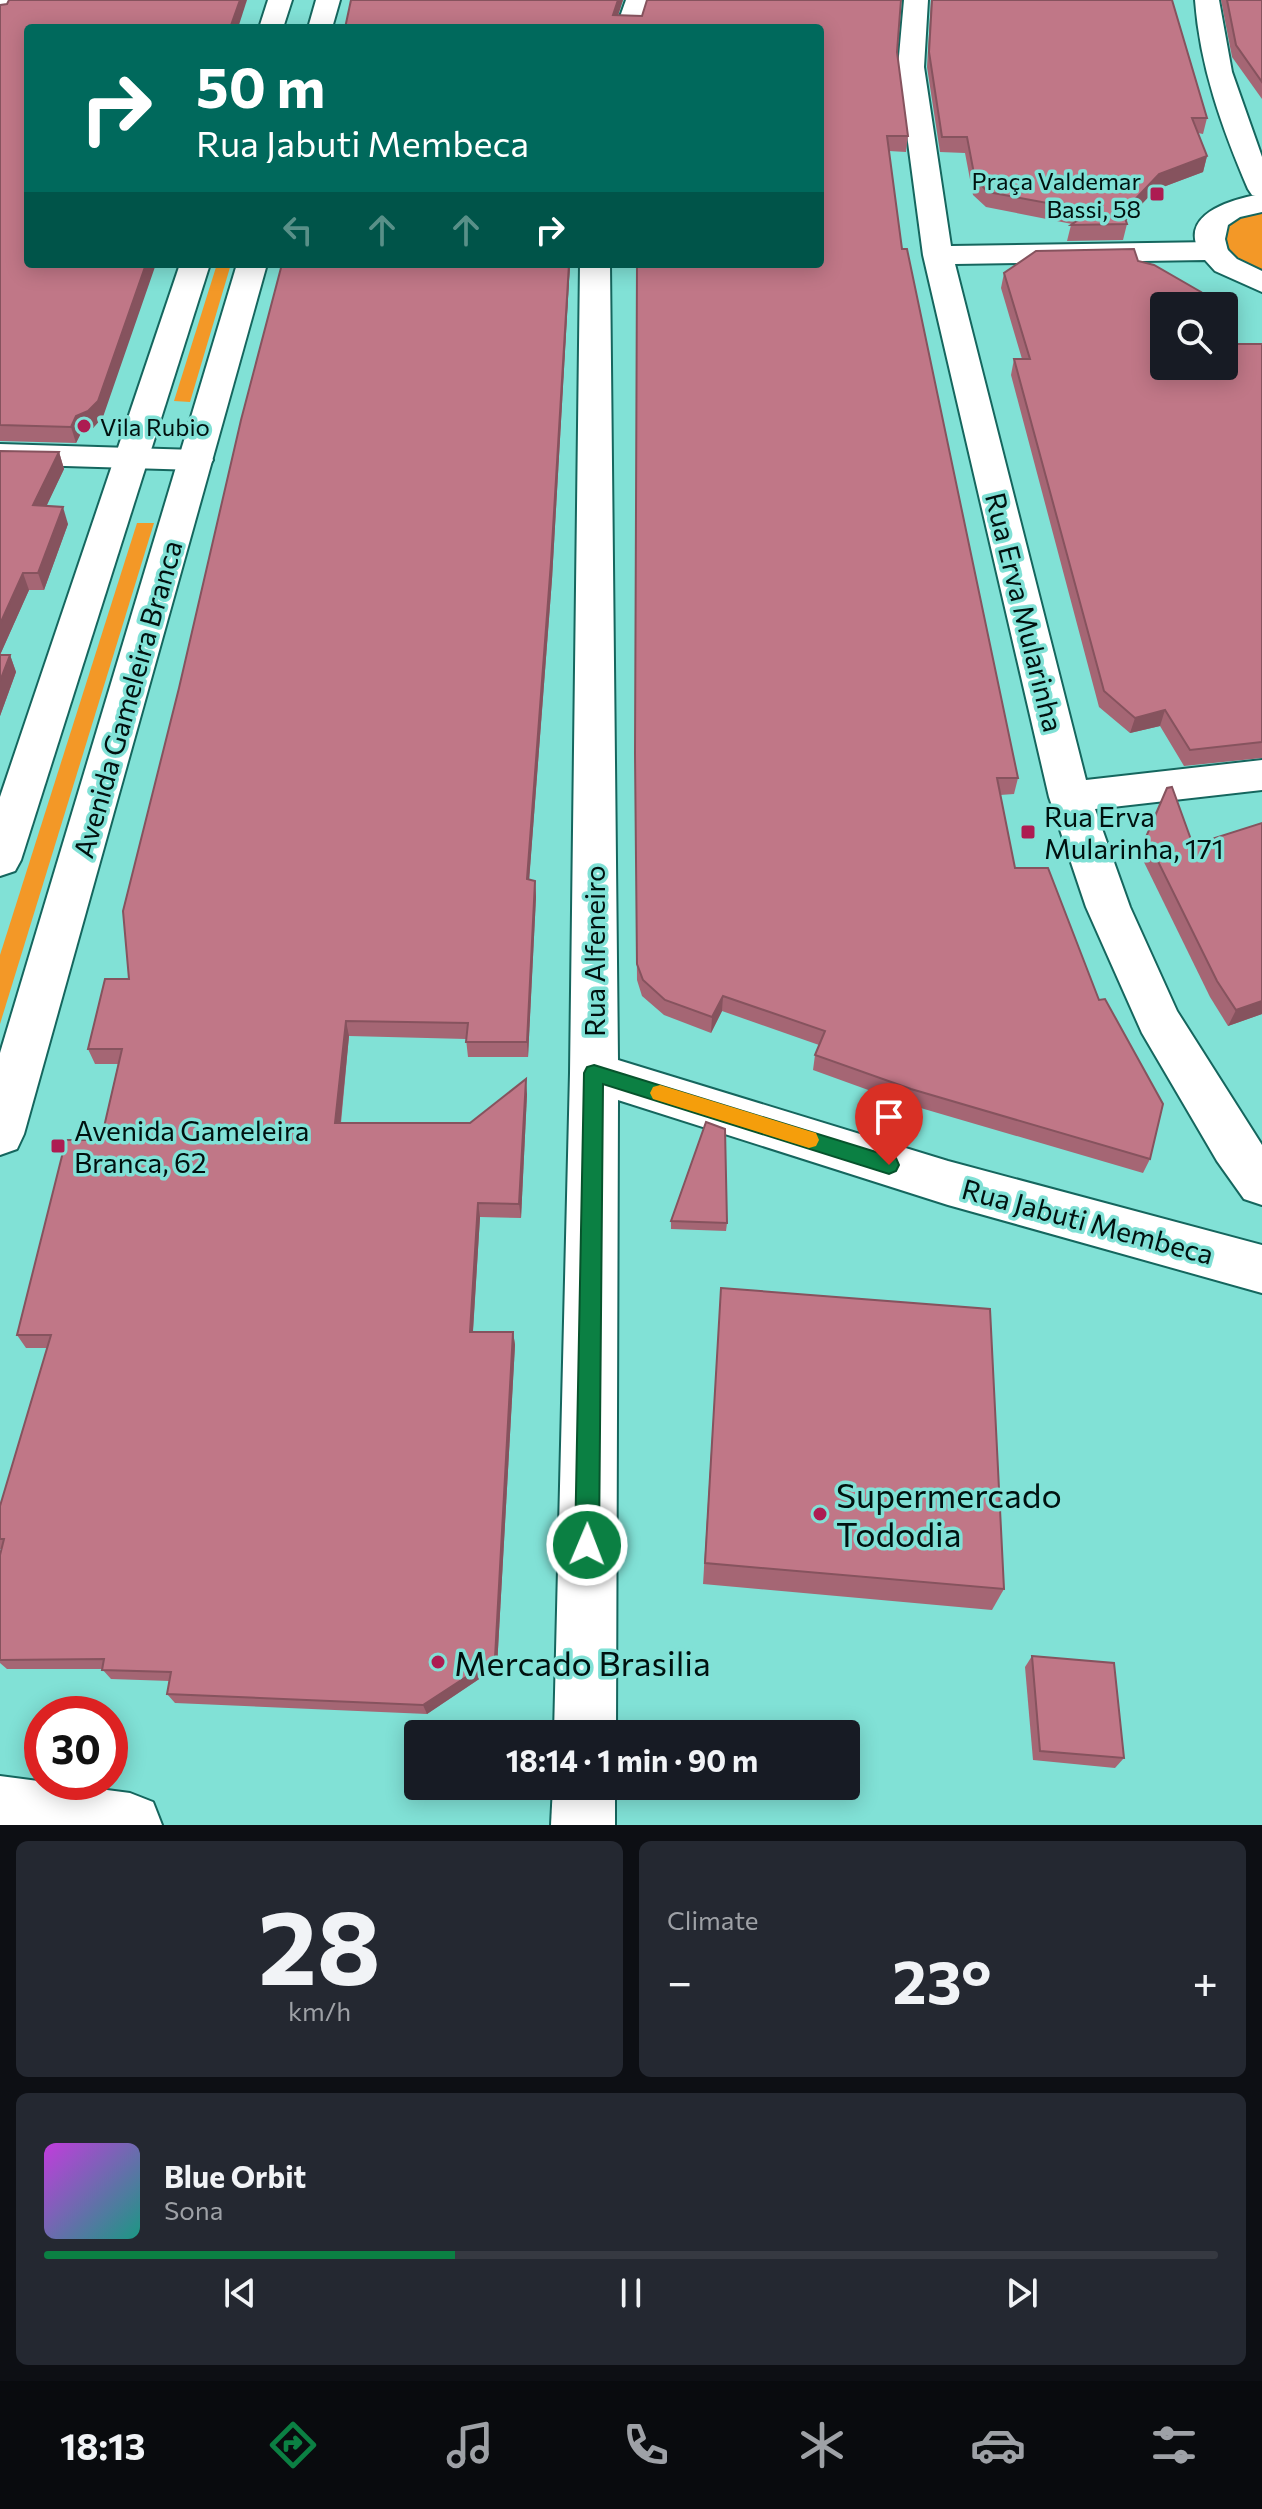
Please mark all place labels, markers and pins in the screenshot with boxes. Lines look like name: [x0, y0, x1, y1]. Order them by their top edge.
place label: Praça Valdemar Bassi, 58: [972, 166, 1141, 223]
marker: Praça Valdemar Bassi, 58: [1148, 185, 1166, 203]
place label: Vila Rubio: [100, 412, 210, 441]
marker: Vila Rubio: [75, 417, 93, 435]
place label: Rua Erva Mularinha, 171: [1044, 799, 1224, 865]
marker: Rua Erva Mularinha, 171: [1019, 823, 1037, 841]
pin: [855, 1083, 923, 1165]
place label: Avenida Gameleira Branca, 62: [74, 1113, 309, 1179]
marker: Avenida Gameleira Branca, 62: [49, 1137, 67, 1155]
place label: Supermercado Tododia: [836, 1473, 1062, 1554]
marker: Supermercado Tododia: [811, 1505, 829, 1523]
place label: Mercado Brasilia: [454, 1641, 711, 1683]
marker: Mercado Brasilia: [429, 1653, 447, 1671]

